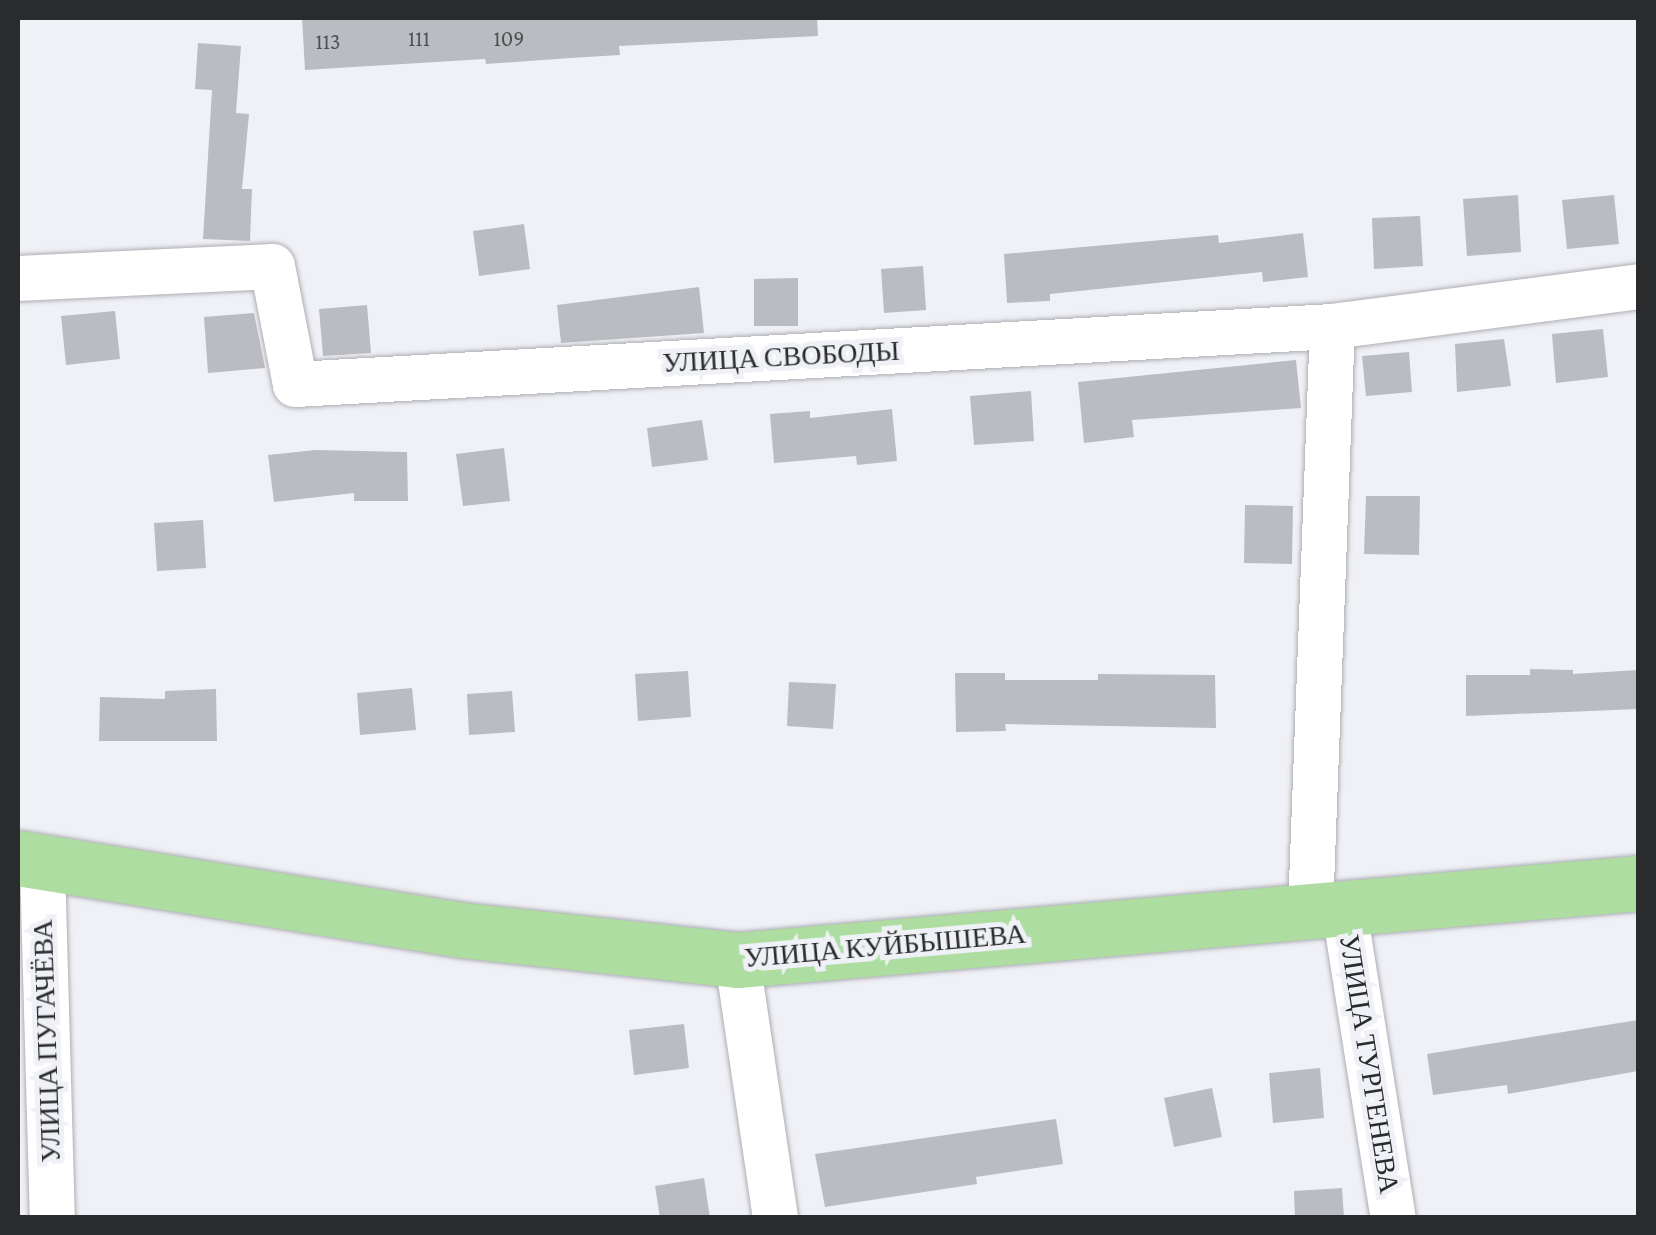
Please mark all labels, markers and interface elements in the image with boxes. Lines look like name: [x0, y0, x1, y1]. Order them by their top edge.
house number: 111: [408, 26, 430, 52]
house number: 109: [494, 26, 524, 52]
house number: 113: [315, 29, 341, 55]
street label: УЛИЦА СВОБОДЫ: [662, 334, 900, 380]
street label: УЛИЦА КУЙБЫШЕВА: [743, 917, 1027, 975]
street label: УЛИЦА ПУГАЧЁВА: [26, 919, 68, 1163]
street label: УЛИЦА ТУРГЕНЕВА: [1332, 932, 1406, 1196]

